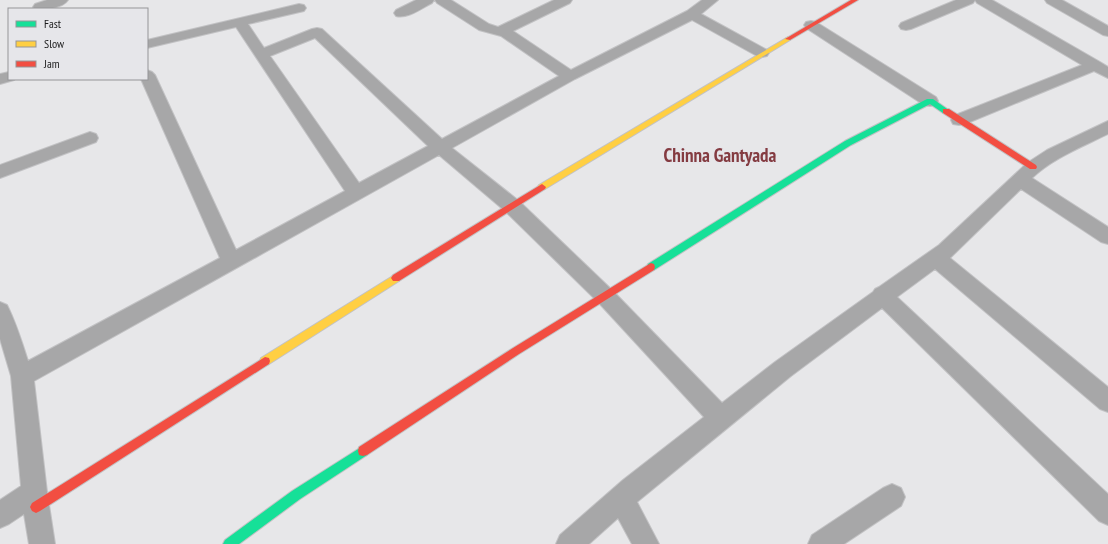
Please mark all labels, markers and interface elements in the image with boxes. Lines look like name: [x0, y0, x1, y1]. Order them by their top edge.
legend: [8, 8, 148, 80]
text: Fast: [44, 16, 62, 31]
text: Slow: [44, 36, 65, 51]
text: Jam: [43, 56, 60, 71]
district label: Chinna Gantyada: [664, 143, 777, 167]

